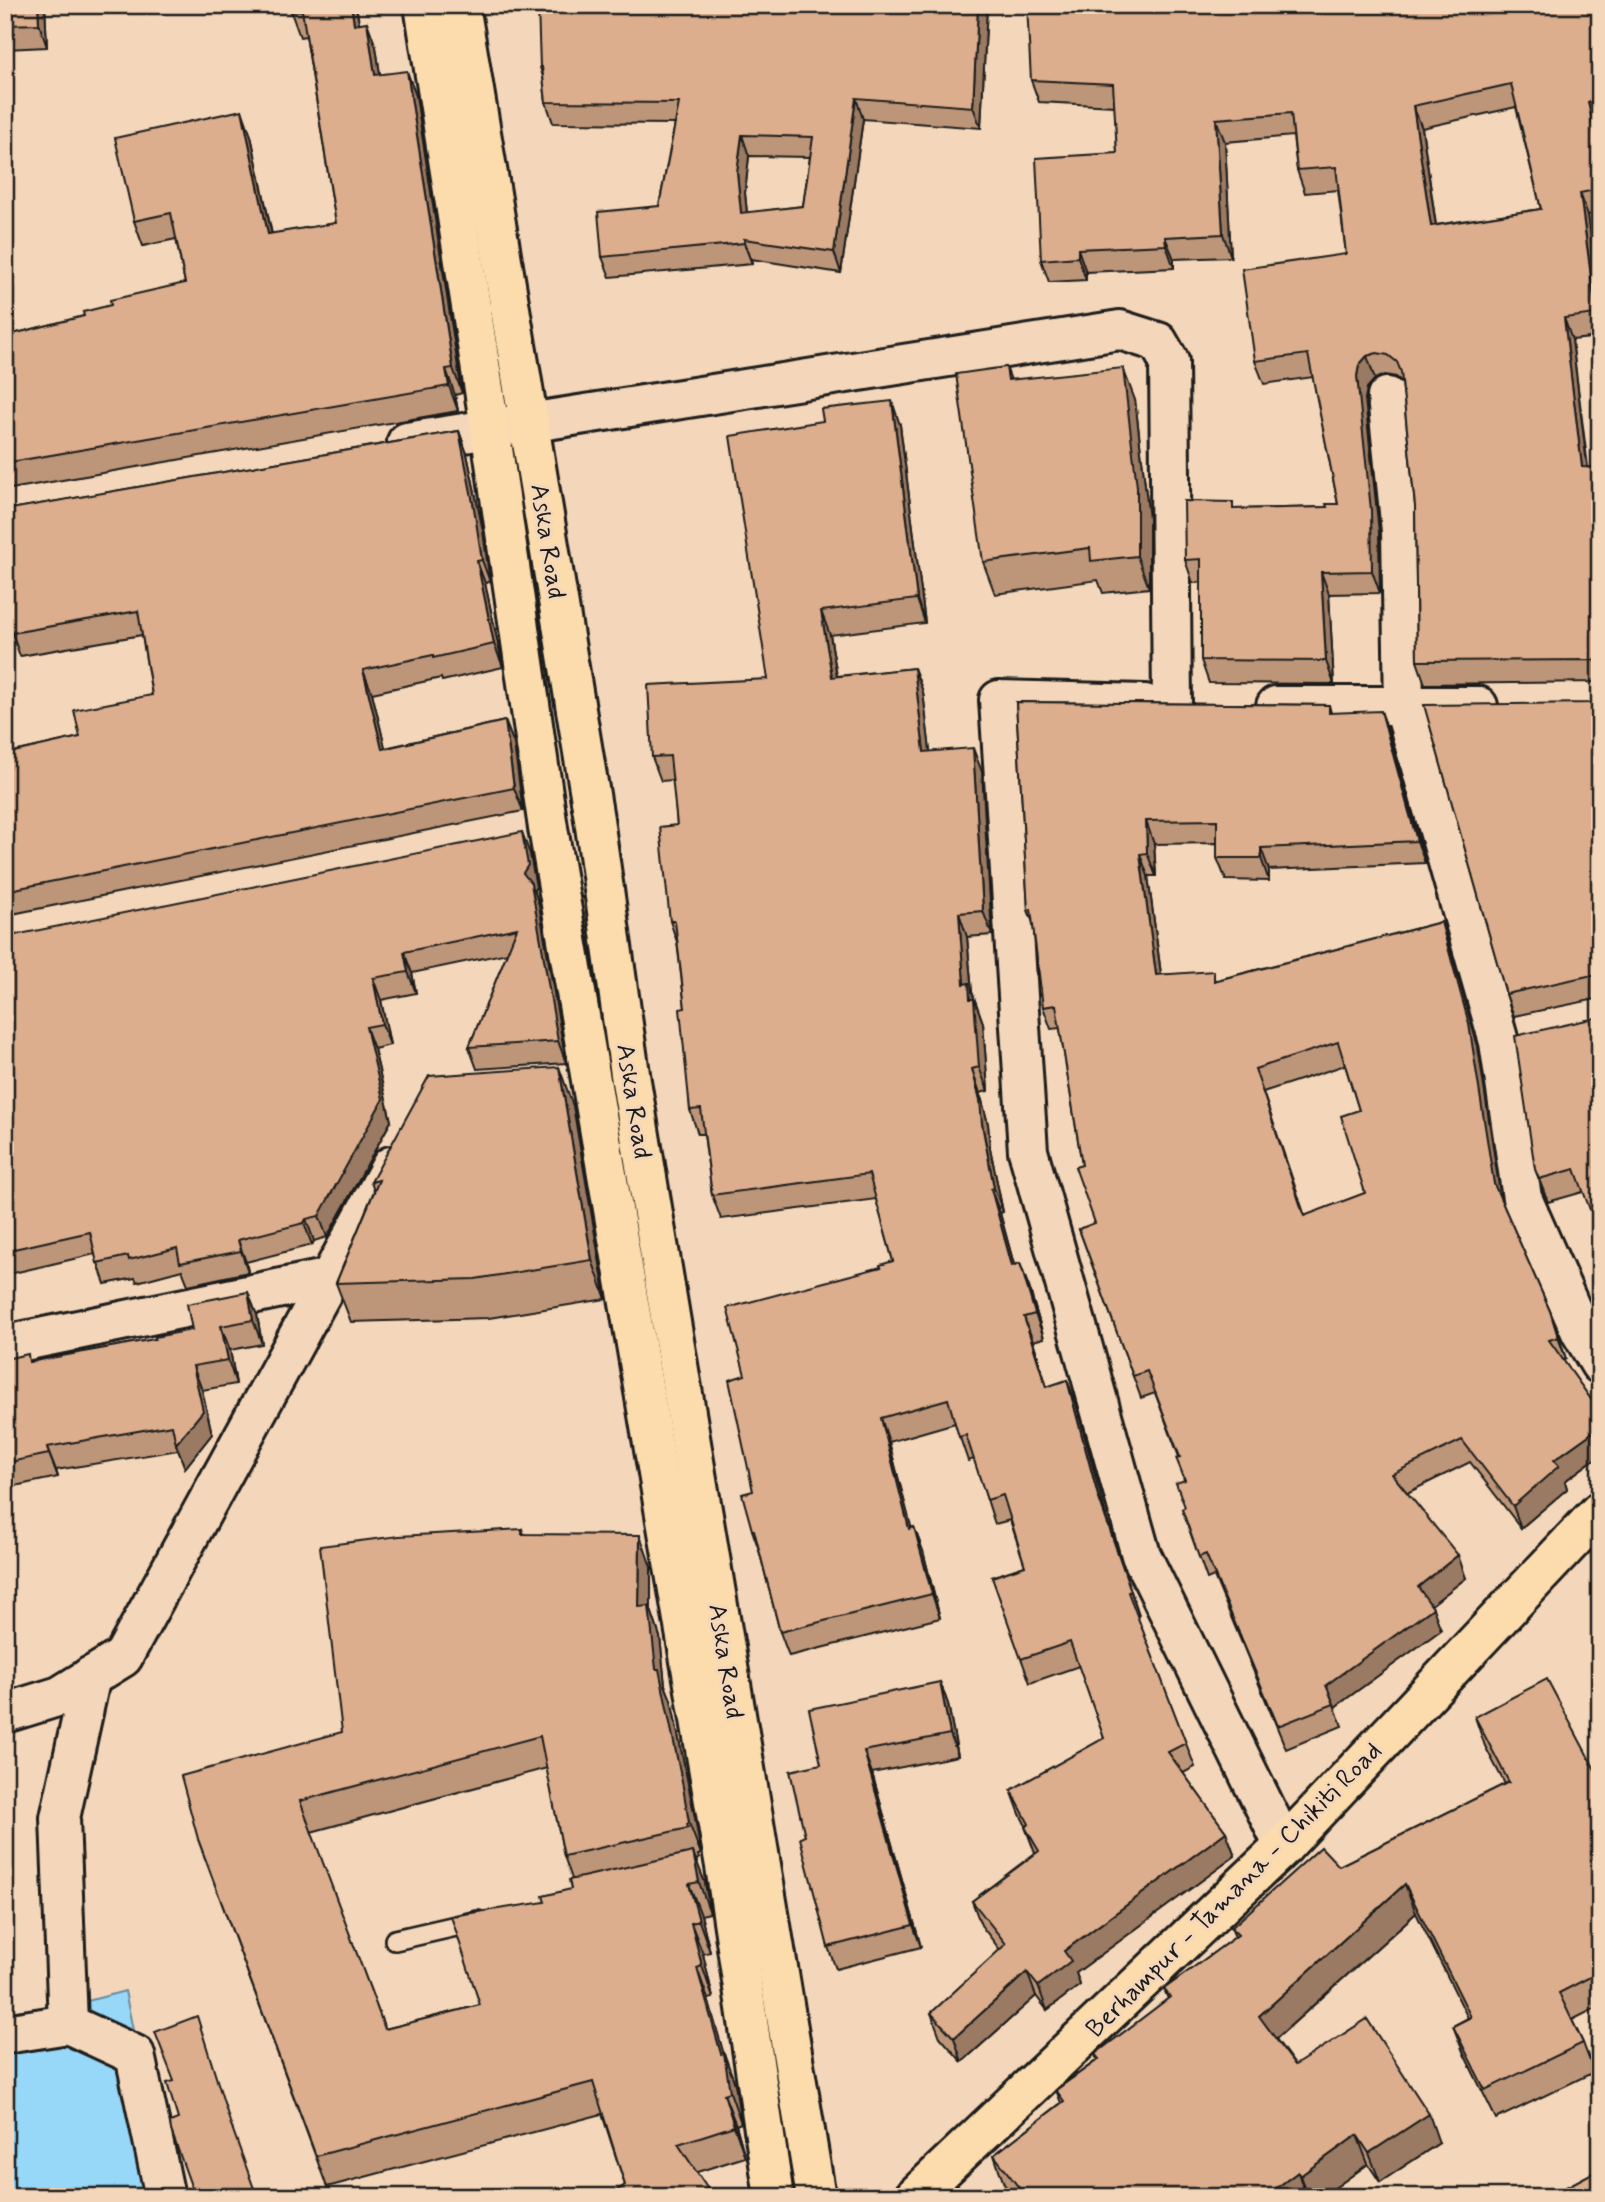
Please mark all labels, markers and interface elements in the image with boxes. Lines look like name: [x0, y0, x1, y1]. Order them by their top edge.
street label: Aska Road: [521, 481, 573, 601]
street label: Aska Road: [607, 1041, 659, 1161]
street label: Aska Road: [699, 1601, 751, 1721]
street label: Berhampur - Tamana - Chikiti Road: [1079, 1735, 1390, 2046]

